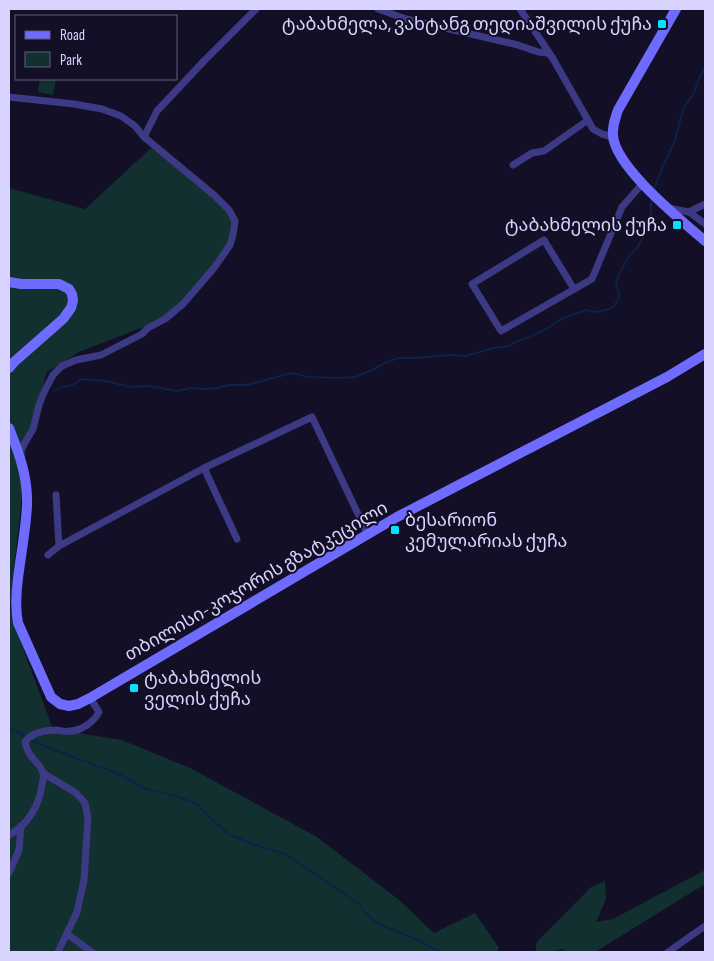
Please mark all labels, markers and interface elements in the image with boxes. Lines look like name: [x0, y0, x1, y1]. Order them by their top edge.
place label: ტაბახმელა, ვახტანგ თედიაშვილის ქუჩა: [282, 14, 652, 35]
legend: [15, 15, 178, 80]
marker: ტაბახმელა, ვახტანგ თედიაშვილის ქუჩა: [656, 18, 668, 30]
text: Road: [60, 26, 85, 45]
text: Park: [60, 51, 82, 70]
place label: ტაბახმელის ქუჩა: [505, 215, 667, 236]
marker: ტაბახმელის ქუჩა: [671, 219, 683, 231]
street label: თბილისი-კოჯორის გზატკეცილი: [121, 497, 391, 666]
place label: ბესარიონ კემულარიას ქუჩა: [405, 510, 567, 552]
marker: ბესარიონ კემულარიას ქუჩა: [389, 524, 401, 536]
place label: ტაბახმელის ველის ქუჩა: [144, 668, 261, 710]
marker: ტაბახმელის ველის ქუჩა: [128, 682, 140, 694]

